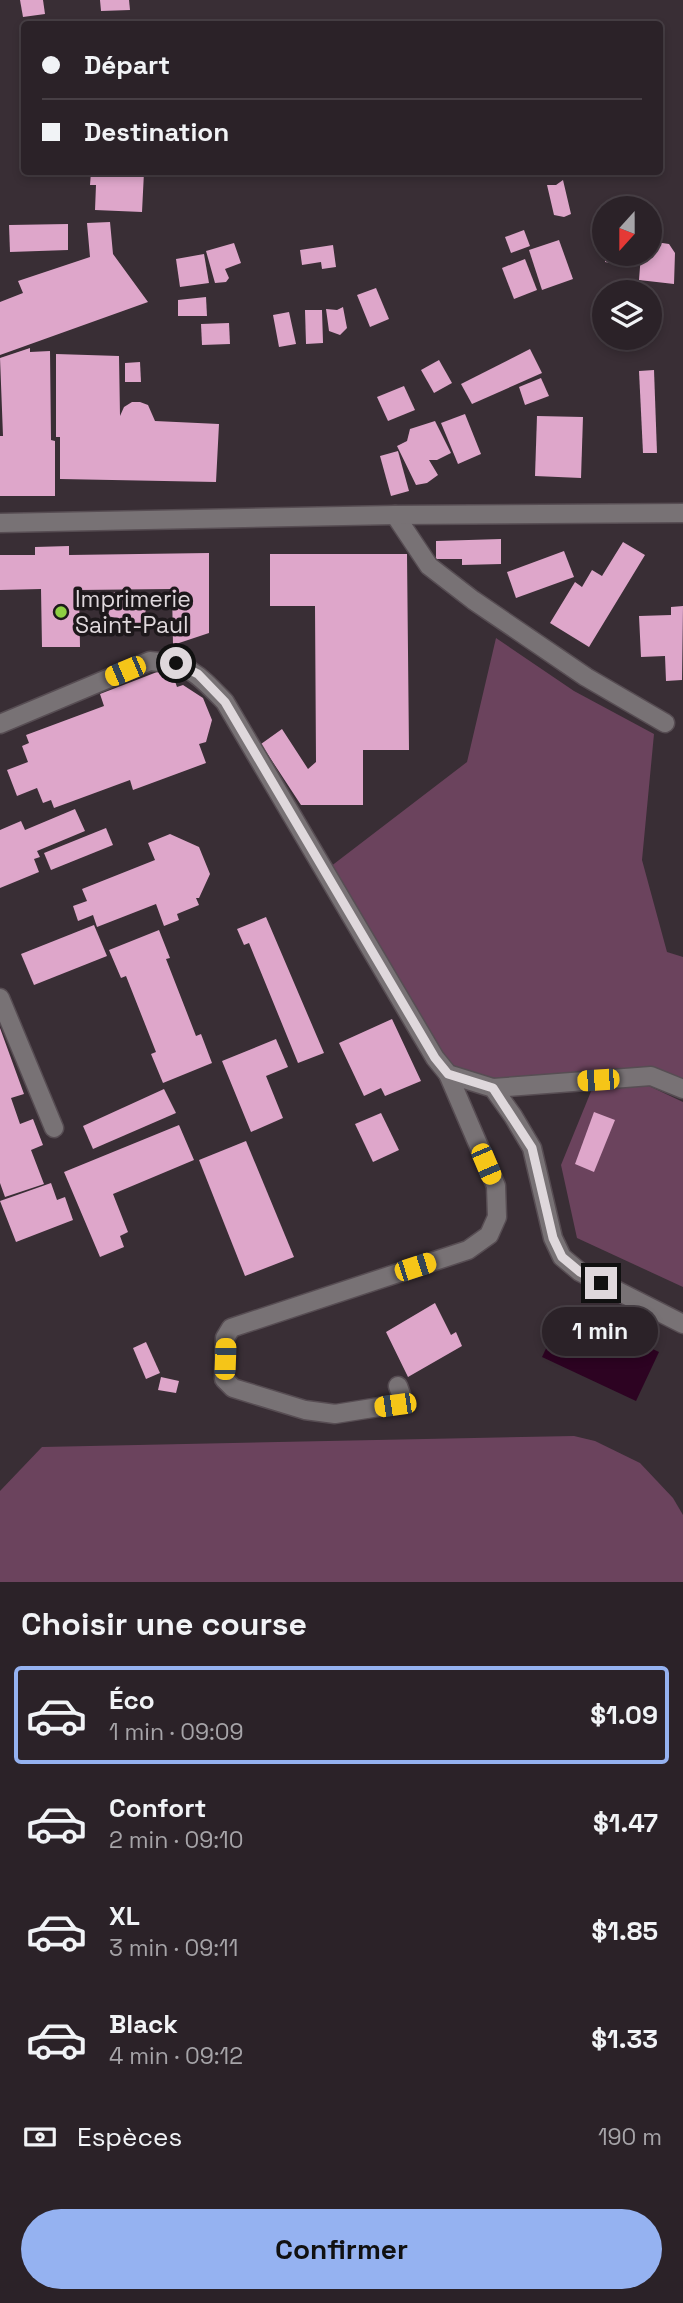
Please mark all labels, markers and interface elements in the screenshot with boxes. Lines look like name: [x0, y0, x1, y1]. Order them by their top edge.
text: Départ: [84, 48, 170, 82]
text: Destination: [84, 115, 229, 149]
north arrow: [592, 196, 662, 266]
map controls: [592, 196, 662, 350]
button: layers: [592, 280, 662, 350]
place label: Imprimerie Saint-Paul: [75, 584, 191, 640]
marker: Imprimerie Saint-Paul: [53, 604, 69, 620]
route start: [160, 647, 192, 679]
car: [102, 653, 149, 689]
car: [577, 1068, 620, 1092]
car: [469, 1141, 504, 1187]
car: [392, 1251, 439, 1283]
route end: [585, 1267, 617, 1299]
callout: 1 min: [543, 1308, 659, 1356]
text: 1 min: [572, 1316, 628, 1346]
car: [214, 1338, 237, 1380]
car: [373, 1392, 418, 1418]
text: Choisir une course: [21, 1604, 307, 1644]
text: Éco: [109, 1683, 155, 1717]
icon: car: [25, 1684, 88, 1747]
text: $1.09: [590, 1698, 658, 1732]
text: 1 min · 09:09: [109, 1717, 244, 1747]
text: Confort: [109, 1791, 206, 1825]
icon: car: [25, 1792, 88, 1855]
text: $1.47: [593, 1806, 658, 1840]
text: 2 min · 09:10: [109, 1825, 243, 1855]
text: XL: [109, 1899, 140, 1933]
icon: car: [25, 1900, 88, 1963]
text: $1.85: [592, 1914, 658, 1948]
text: 3 min · 09:11: [109, 1933, 238, 1963]
text: Black: [109, 2007, 178, 2041]
icon: car: [25, 2008, 88, 2071]
text: $1.33: [591, 2022, 658, 2056]
text: 4 min · 09:12: [109, 2041, 243, 2071]
icon: cash: [21, 2118, 59, 2156]
text: Espèces: [77, 2120, 182, 2154]
text: 190 m: [598, 2122, 662, 2152]
button: Confirmer: [21, 2209, 662, 2289]

